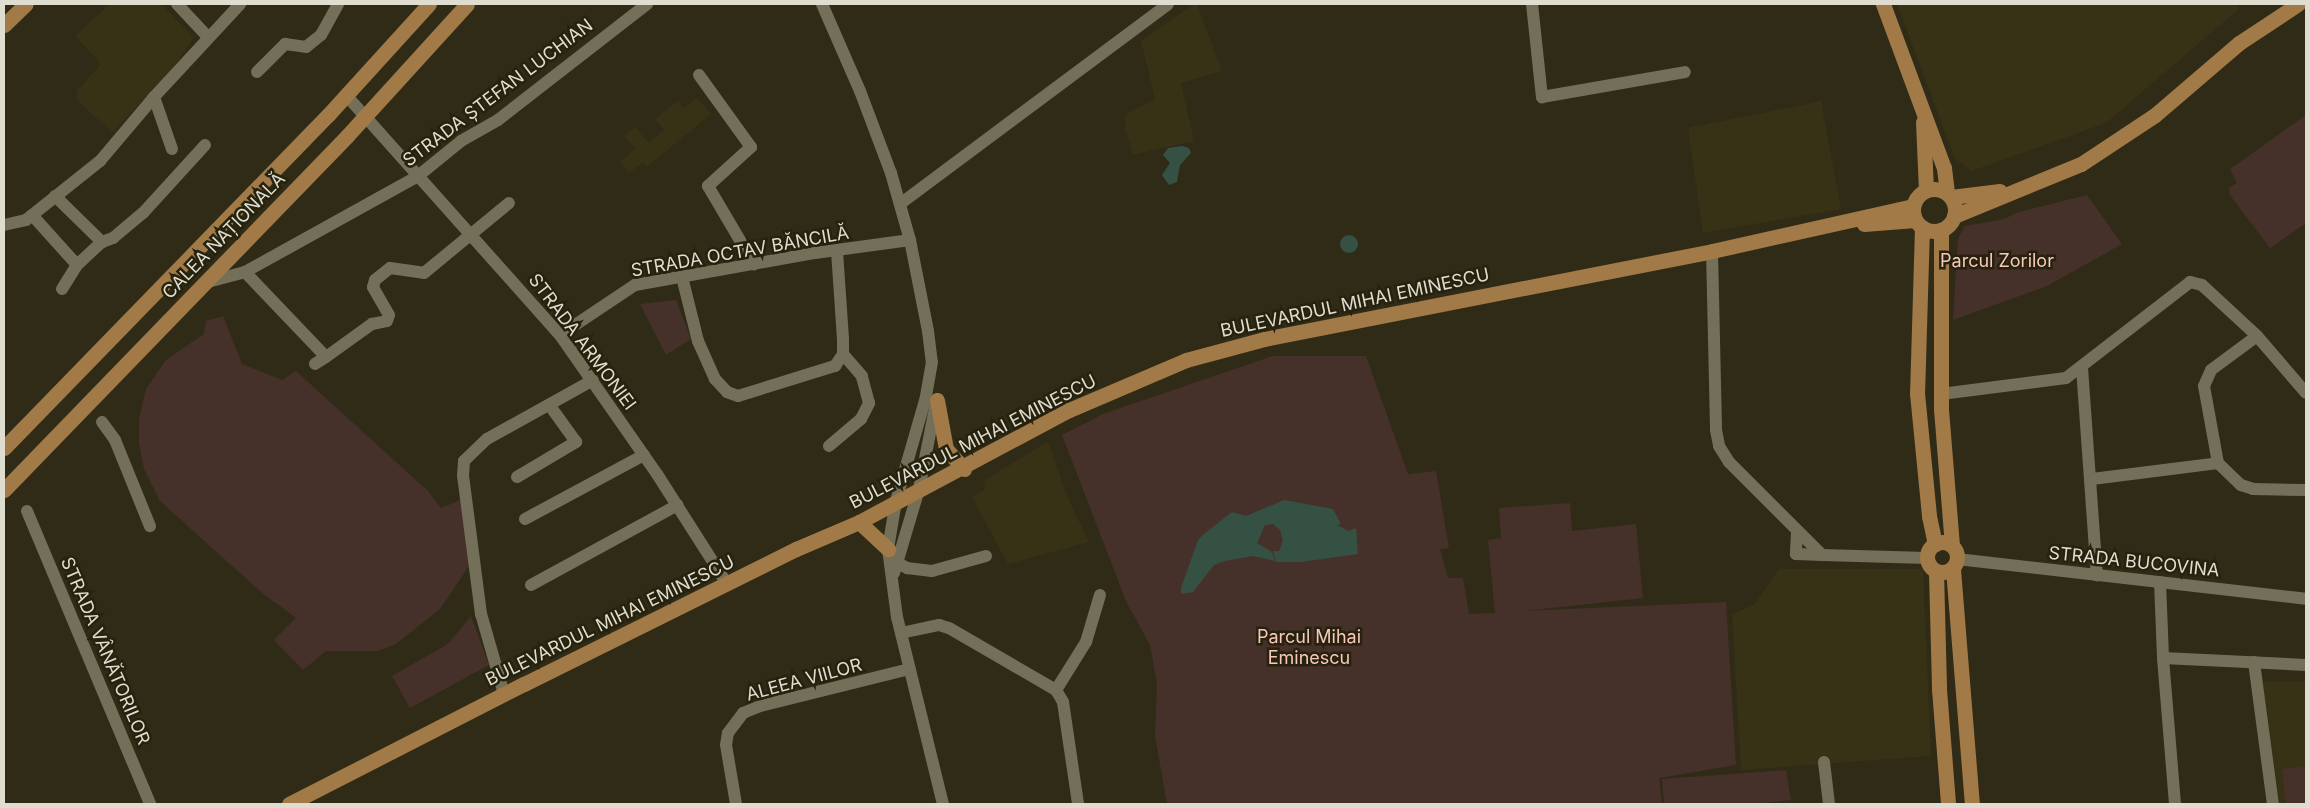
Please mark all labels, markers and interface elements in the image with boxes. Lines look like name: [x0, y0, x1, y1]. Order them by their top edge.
street label: STRADA ȘTEFAN LUCHIAN: [399, 15, 597, 171]
street label: CALEA NAȚIONALĂ: [158, 168, 290, 304]
street label: STRADA OCTAV BĂNCILĂ: [629, 222, 851, 282]
park label: Parcul Zorilor: [1940, 250, 2054, 272]
street label: BULEVARDUL MIHAI EMINESCU: [1219, 264, 1491, 342]
street label: STRADA ARMONIEI: [524, 270, 640, 414]
street label: BULEVARDUL MIHAI EMINESCU: [846, 370, 1100, 514]
street label: STRADA BUCOVINA: [2047, 542, 2221, 582]
street label: BULEVARDUL MIHAI EMINESCU: [482, 551, 738, 691]
street label: STRADA VÂNĂTORILOR: [56, 554, 154, 748]
park label: Parcul Mihai Eminescu: [1257, 627, 1361, 670]
street label: ALEEA VIILOR: [744, 654, 864, 706]

